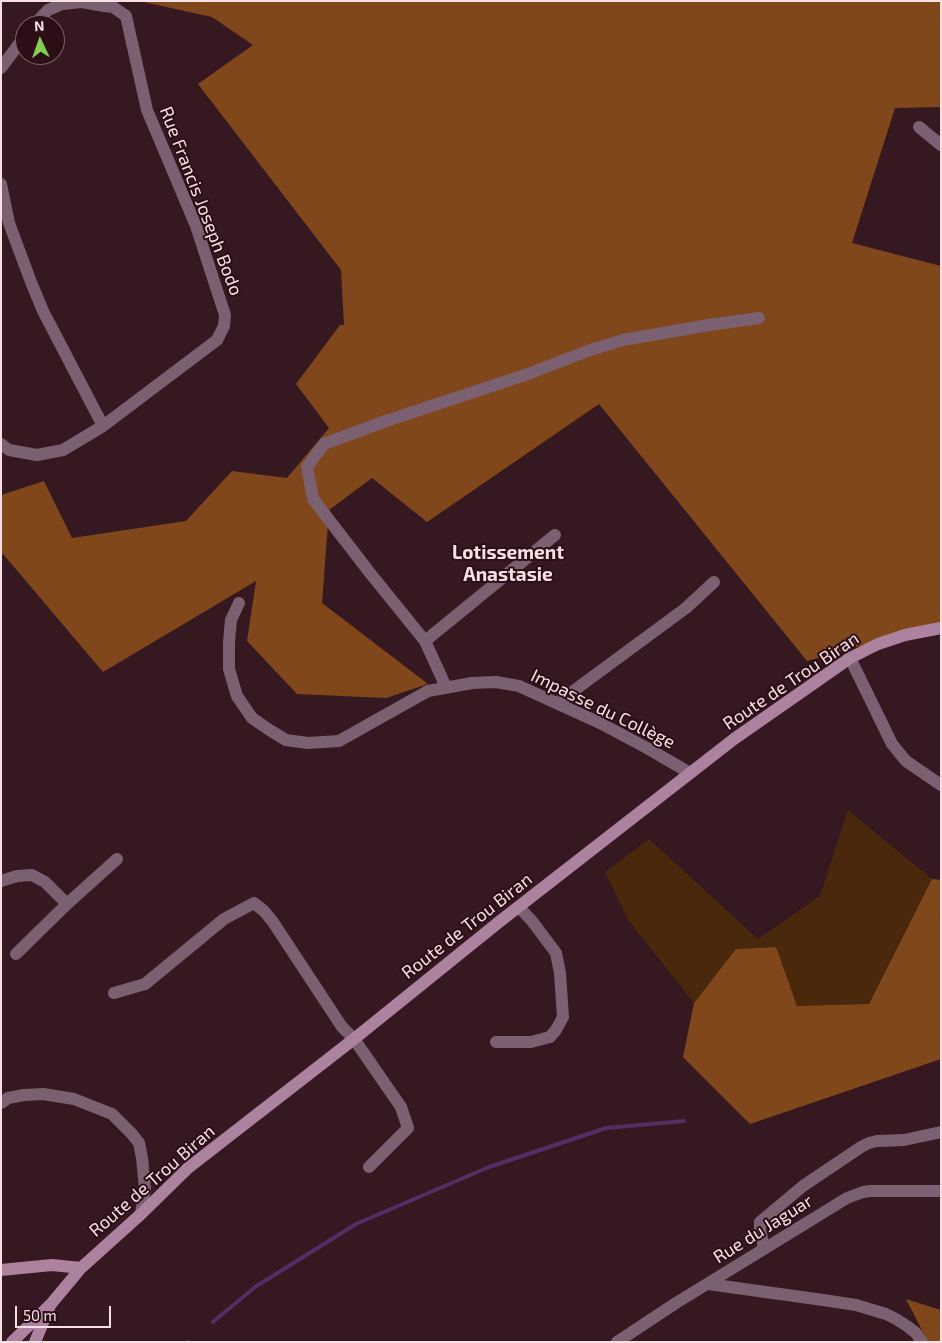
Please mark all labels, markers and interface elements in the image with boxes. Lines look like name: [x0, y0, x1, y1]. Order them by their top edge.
north arrow: [15, 15, 65, 65]
text: N: [34, 17, 45, 34]
street label: Rue Francis Joseph Bodo: [155, 104, 247, 298]
district label: Lotissement Anastasie: [452, 542, 564, 586]
street label: Route de Trou Biran: [719, 627, 863, 735]
street label: Impasse du Collège: [527, 665, 679, 753]
street label: Route de Trou Biran: [398, 868, 536, 984]
street label: Route de Trou Biran: [85, 1121, 219, 1241]
street label: Rue du Jaguar: [709, 1190, 817, 1268]
scale bar: [18, 1296, 114, 1328]
text: 50 m: [23, 1306, 57, 1324]

